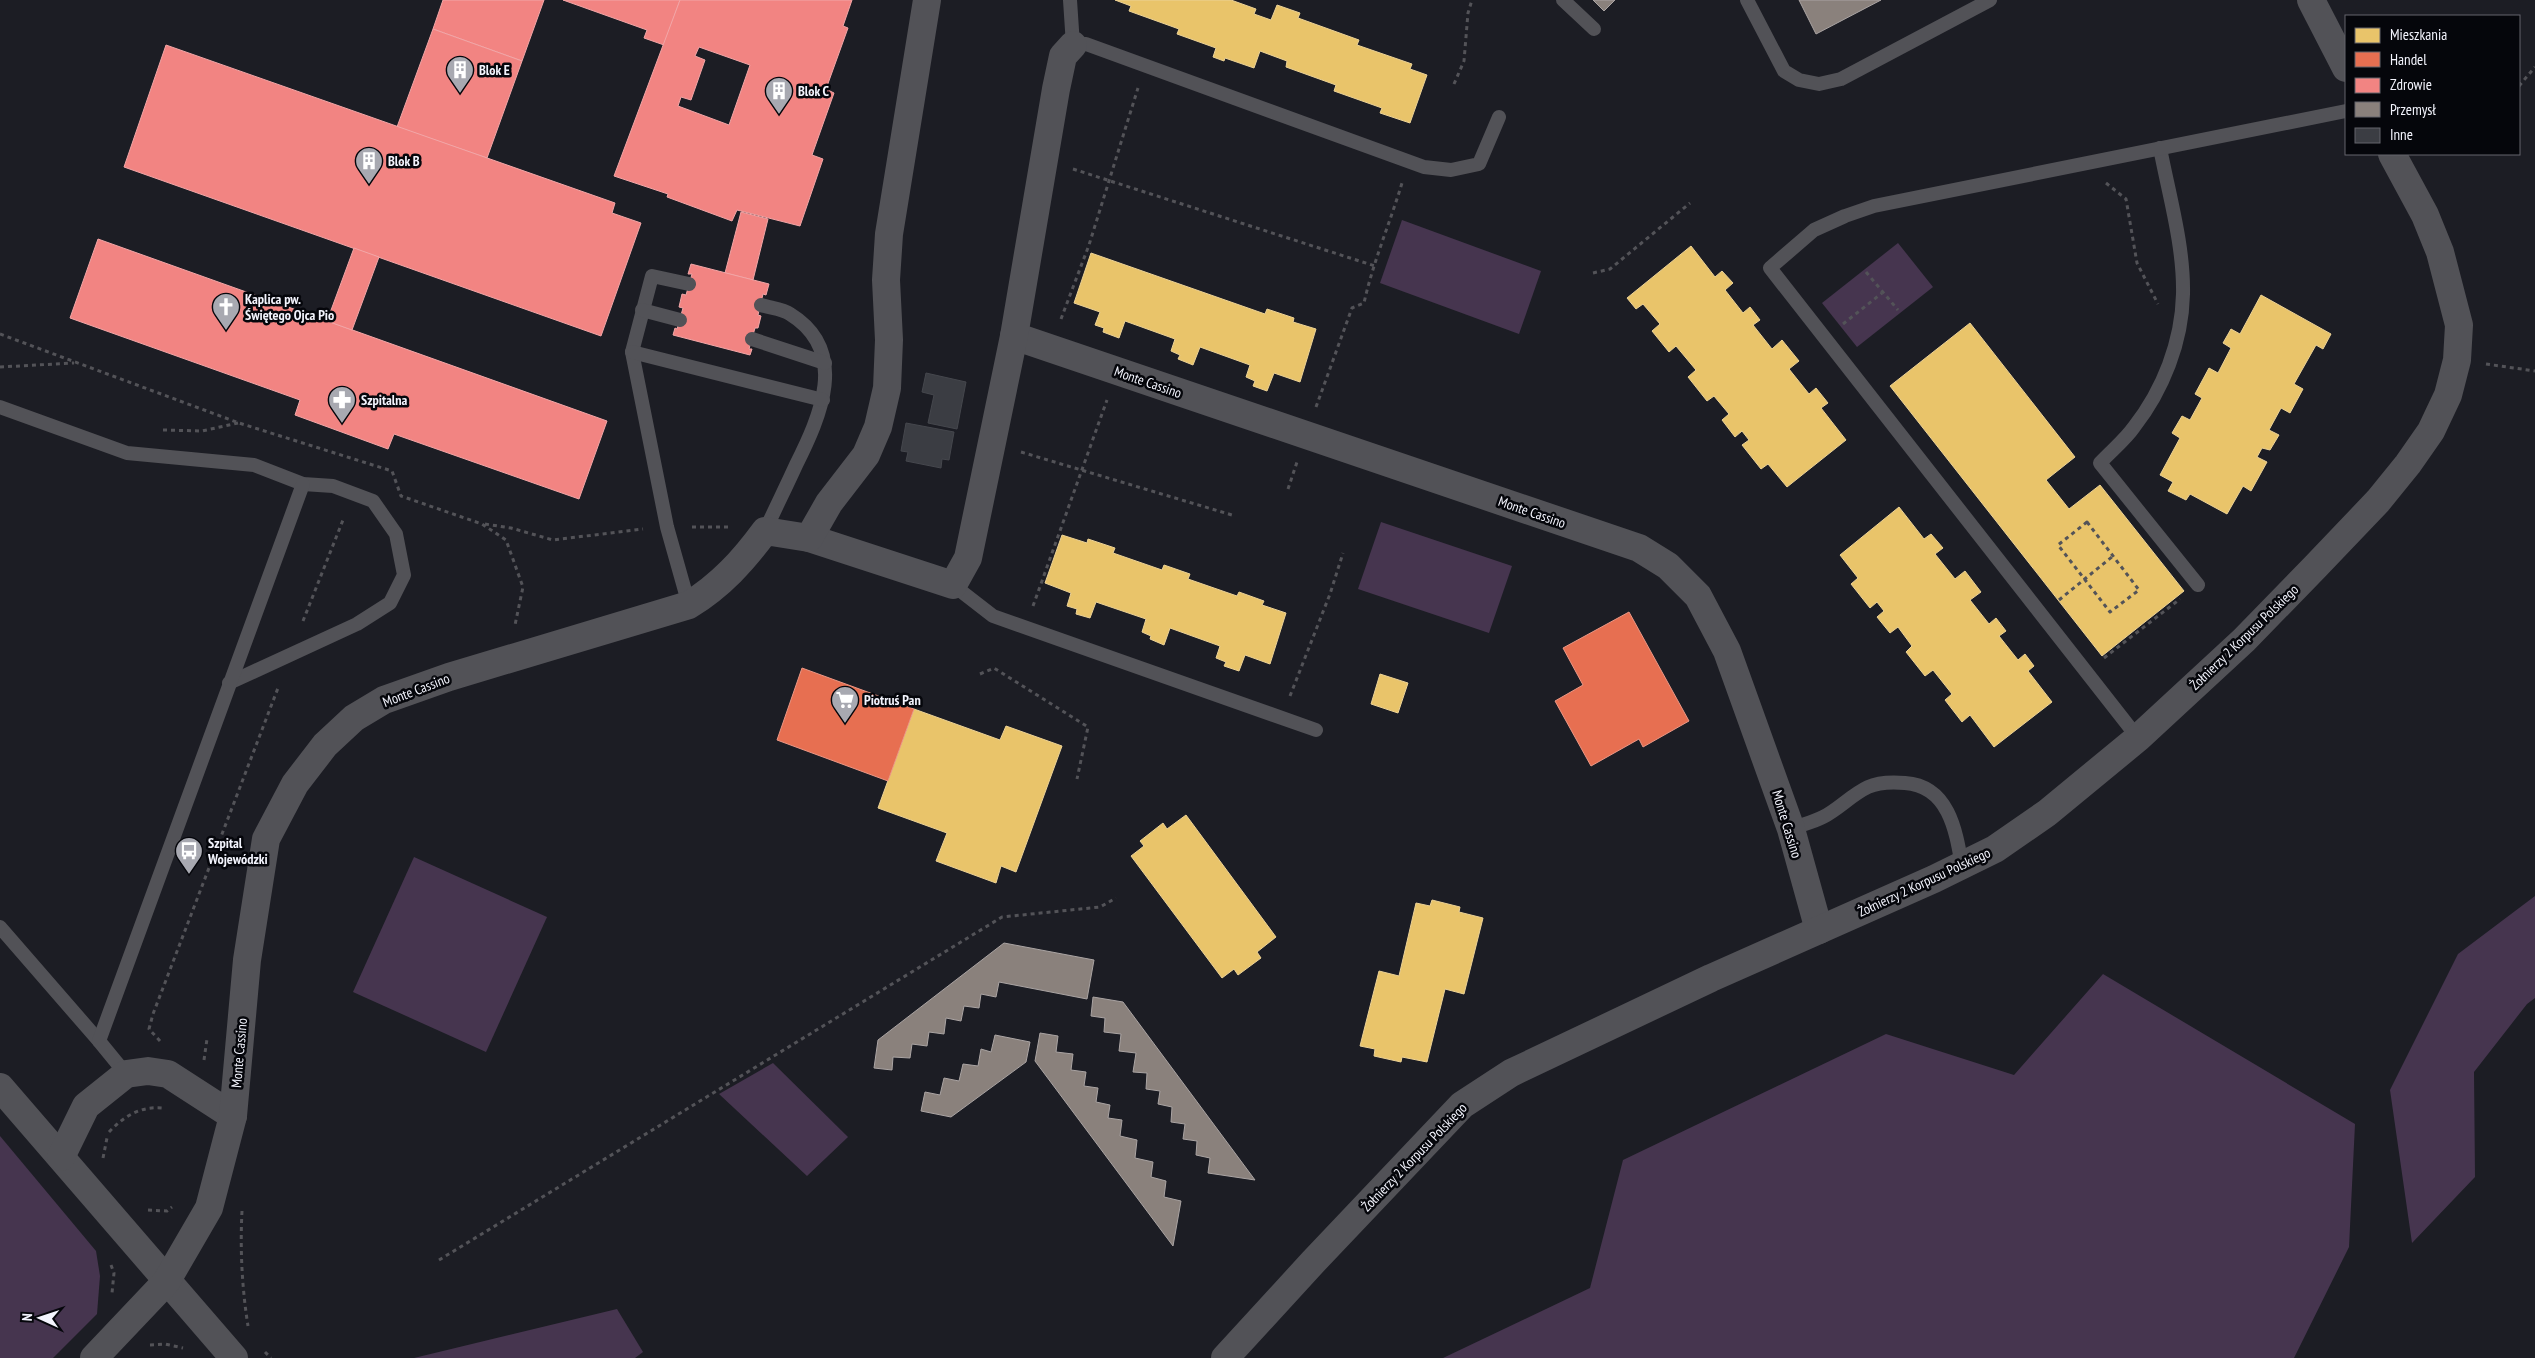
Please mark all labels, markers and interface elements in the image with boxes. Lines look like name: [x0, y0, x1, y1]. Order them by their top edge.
legend: [2345, 15, 2520, 155]
text: Mieszkania: [2390, 25, 2447, 44]
text: Handel: [2390, 50, 2427, 69]
building icon: Blok E: [445, 55, 475, 94]
place label: Blok E: [479, 61, 510, 79]
text: Zdrowie: [2390, 75, 2432, 94]
building icon: Blok C: [764, 76, 794, 115]
place label: Blok C: [798, 82, 830, 100]
text: Przemysł: [2390, 100, 2436, 119]
text: Inne: [2390, 125, 2413, 144]
building icon: Blok B: [354, 146, 384, 185]
place label: Blok B: [388, 152, 420, 170]
place label: Kaplica pw. Świętego Ojca Pio: [245, 290, 334, 324]
church icon: Kaplica pw. Świętego Ojca Pio: [211, 292, 241, 331]
street label: Monte Cassino: [1112, 362, 1184, 402]
pharmacy icon: Szpitalna: [327, 385, 357, 424]
place label: Szpitalna: [361, 391, 407, 409]
street label: Monte Cassino: [1496, 492, 1568, 532]
street label: Żołnierzy 2 Korpusu Polskiego: [2186, 580, 2302, 694]
street label: Monte Cassino: [380, 669, 452, 711]
supermarket icon: Piotruś Pan: [830, 685, 860, 724]
place label: Piotruś Pan: [864, 691, 921, 709]
street label: Monte Cassino: [1768, 788, 1806, 860]
place label: Szpital Wojewódzki: [207, 834, 268, 868]
bus stop icon: Szpital Wojewódzki: [174, 836, 204, 875]
street label: Żołnierzy 2 Korpusu Polskiego: [1855, 843, 1993, 921]
street label: Monte Cassino: [227, 1017, 251, 1089]
street label: Żołnierzy 2 Korpusu Polskiego: [1357, 1099, 1471, 1215]
north arrow: [15, 1293, 65, 1343]
text: N: [18, 1313, 36, 1322]

